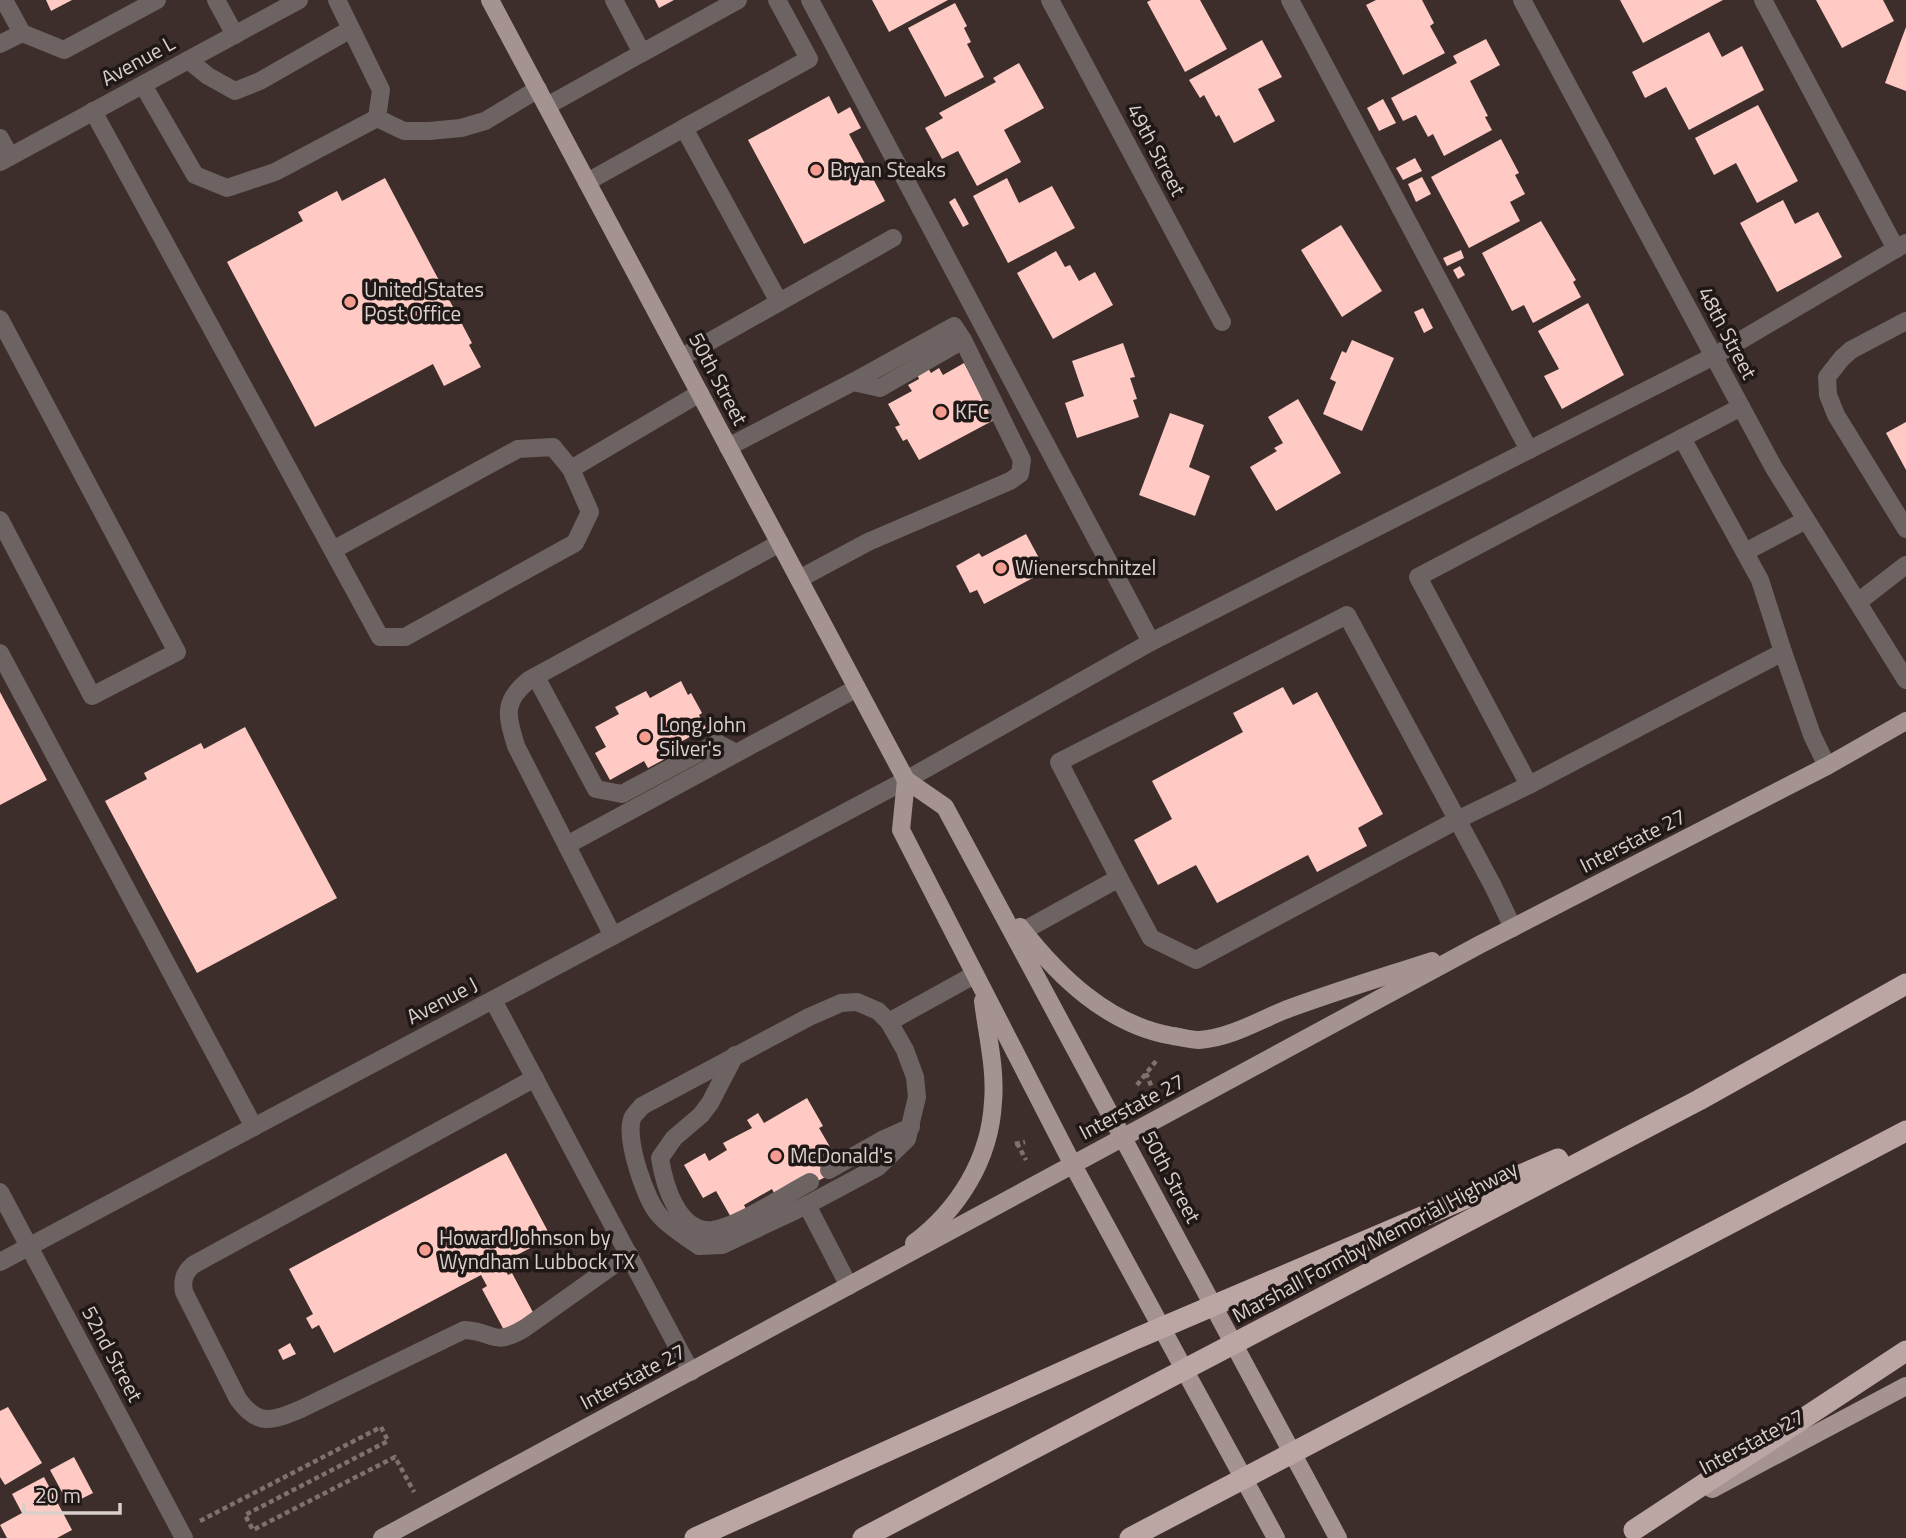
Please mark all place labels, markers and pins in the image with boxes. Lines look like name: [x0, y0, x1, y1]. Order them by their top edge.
place label: Bryan Steaks: [830, 153, 946, 185]
marker: Bryan Steaks: [808, 162, 824, 178]
place label: United States Post Office: [364, 273, 484, 329]
marker: United States Post Office: [342, 294, 358, 310]
place label: KFC: [955, 395, 989, 427]
marker: KFC: [933, 404, 949, 420]
place label: Wienerschnitzel: [1015, 551, 1156, 583]
marker: Wienerschnitzel: [993, 560, 1009, 576]
place label: Long John Silver's: [659, 708, 746, 764]
marker: Long John Silver's: [637, 729, 653, 745]
place label: McDonald's: [790, 1139, 893, 1171]
marker: McDonald's: [768, 1148, 784, 1164]
place label: Howard Johnson by Wyndham Lubbock TX: [439, 1221, 635, 1277]
marker: Howard Johnson by Wyndham Lubbock TX: [417, 1242, 433, 1258]

